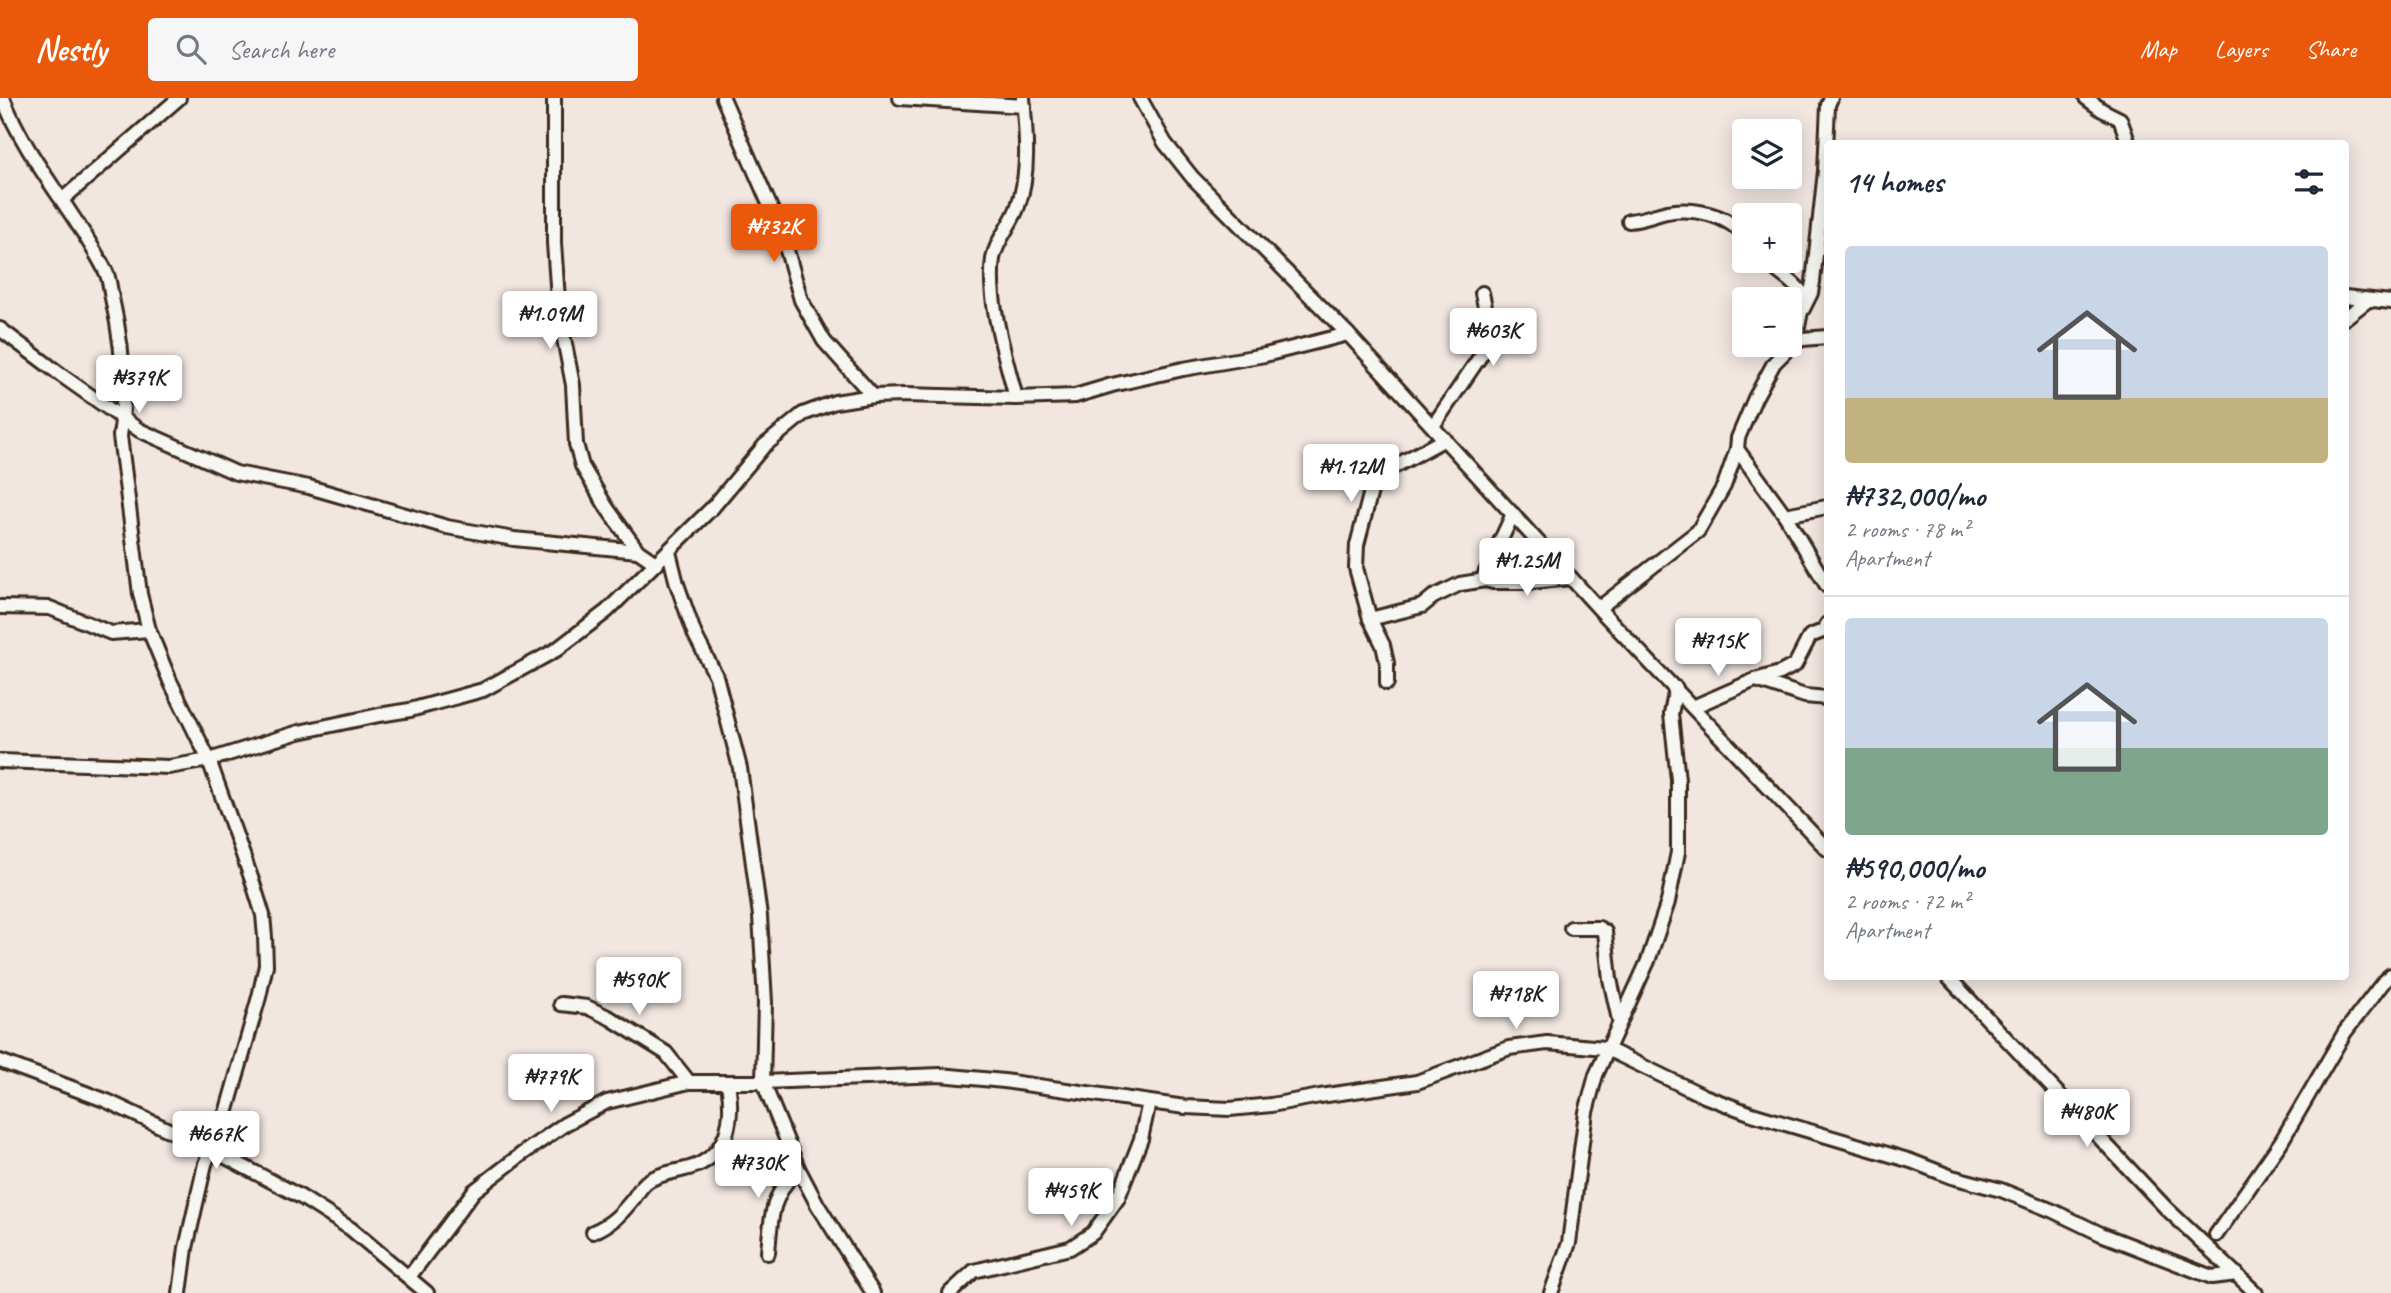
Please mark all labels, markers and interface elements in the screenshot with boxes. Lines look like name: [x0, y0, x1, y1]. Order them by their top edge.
search box: [148, 18, 638, 81]
text: Nestly: [35, 28, 106, 70]
icon: search: [172, 30, 210, 68]
text: Search here: [228, 33, 334, 66]
text: Map: [2140, 34, 2177, 64]
text: Layers: [2215, 34, 2268, 64]
text: Share: [2306, 34, 2356, 64]
map controls: [1732, 119, 1802, 357]
button: layers: [1732, 119, 1802, 189]
text: 14 homes: [1845, 163, 1943, 201]
icon: filters: [2290, 163, 2328, 201]
button: +: [1732, 203, 1802, 273]
pin: ₦732K: [725, 204, 823, 264]
text: ₦732K: [747, 212, 801, 241]
button: −: [1732, 287, 1802, 357]
pin: ₦1.09M: [493, 292, 607, 351]
icon: home: [2024, 292, 2150, 418]
text: ₦1.09M: [518, 299, 582, 328]
pin: ₦603K: [1444, 308, 1542, 368]
text: ₦603K: [1466, 316, 1520, 345]
pin: ₦379K: [90, 356, 188, 415]
text: ₦379K: [112, 363, 166, 392]
pin: ₦1.12M: [1294, 444, 1408, 504]
text: ₦1.12M: [1319, 452, 1383, 481]
text: ₦732,000/mo: [1845, 477, 1985, 515]
text: 2 rooms · 78 m²: [1845, 515, 1969, 544]
pin: ₦1.25M: [1470, 538, 1584, 598]
text: Apartment: [1845, 544, 1930, 573]
text: ₦1.25M: [1495, 546, 1559, 575]
pin: ₦715K: [1669, 618, 1767, 678]
text: ₦715K: [1691, 626, 1745, 655]
icon: home: [2024, 664, 2150, 790]
text: ₦590,000/mo: [1845, 849, 1984, 887]
text: 2 rooms · 72 m²: [1845, 887, 1969, 916]
text: Apartment: [1845, 916, 1930, 945]
pin: ₦590K: [590, 958, 688, 1017]
text: ₦590K: [612, 965, 666, 994]
pin: ₦718K: [1467, 972, 1565, 1031]
text: ₦718K: [1489, 979, 1543, 1008]
pin: ₦779K: [502, 1054, 600, 1114]
text: ₦779K: [524, 1062, 578, 1091]
pin: ₦480K: [2038, 1090, 2136, 1149]
text: ₦480K: [2060, 1097, 2114, 1126]
pin: ₦667K: [167, 1112, 265, 1171]
text: ₦667K: [189, 1119, 243, 1148]
pin: ₦730K: [709, 1140, 807, 1200]
text: ₦730K: [731, 1148, 785, 1177]
pin: ₦459K: [1022, 1168, 1120, 1228]
text: ₦459K: [1044, 1176, 1098, 1205]

